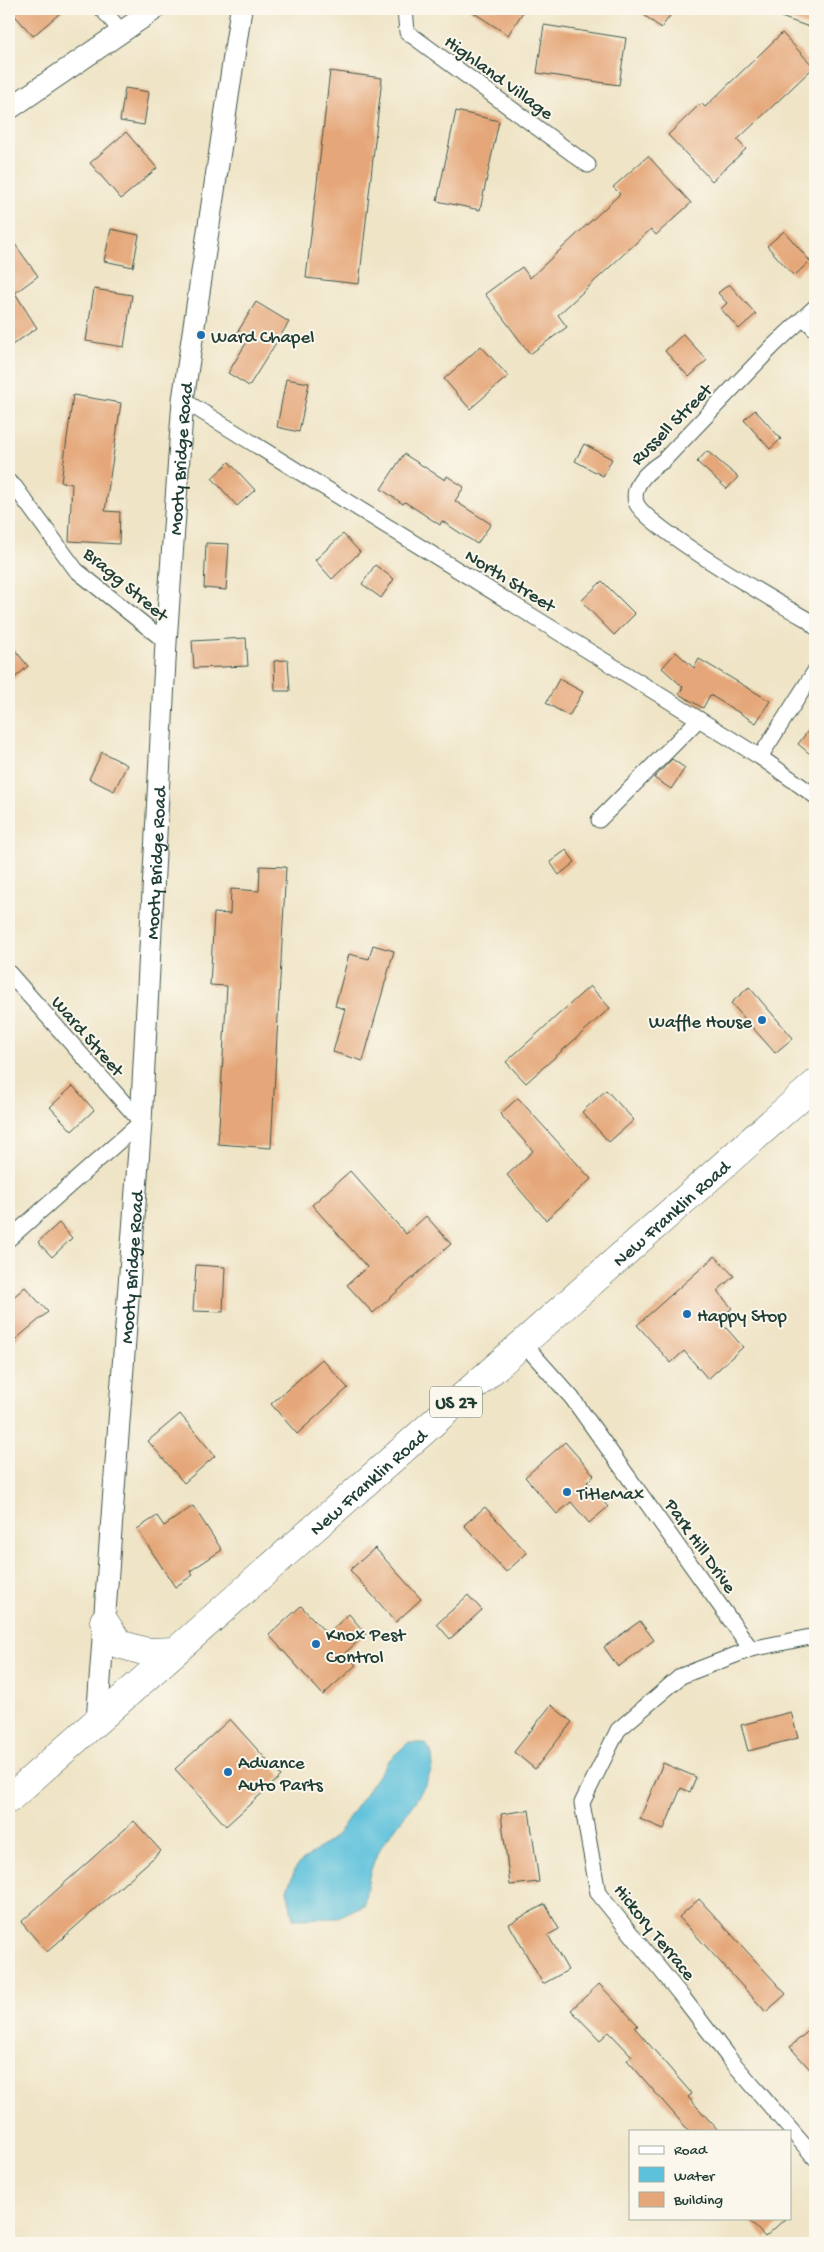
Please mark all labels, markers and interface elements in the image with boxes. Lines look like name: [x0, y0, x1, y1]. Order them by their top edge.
street label: Highland Village: [439, 31, 557, 126]
place label: Ward Chapel: [211, 327, 314, 350]
marker: Ward Chapel: [195, 329, 207, 341]
street label: Russell Street: [627, 378, 720, 471]
street label: Mooty Bridge Road: [166, 380, 201, 536]
street label: Bragg Street: [77, 543, 174, 629]
street label: North Street: [460, 545, 560, 620]
street label: Mooty Bridge Road: [143, 784, 174, 940]
street label: Ward Street: [45, 992, 129, 1084]
place label: Waffle House: [649, 1012, 752, 1035]
marker: Waffle House: [756, 1014, 768, 1026]
street label: New Franklin Road: [609, 1156, 738, 1273]
street label: Mooty Bridge Road: [117, 1189, 151, 1345]
place label: Happy Stop: [697, 1306, 787, 1329]
marker: Happy Stop: [681, 1308, 693, 1320]
road number: US 27: [430, 1386, 482, 1418]
street label: New Franklin Road: [306, 1424, 435, 1542]
place label: TitleMax: [576, 1484, 644, 1507]
marker: TitleMax: [561, 1486, 573, 1498]
street label: Park Hill Drive: [658, 1495, 740, 1599]
place label: Knox Pest Control: [326, 1625, 407, 1670]
marker: Knox Pest Control: [310, 1638, 322, 1650]
place label: Advance Auto Parts: [238, 1753, 324, 1798]
marker: Advance Auto Parts: [222, 1766, 234, 1778]
street label: Hickory Terrace: [607, 1880, 699, 1986]
legend: [629, 2130, 792, 2220]
text: Road: [674, 2142, 708, 2160]
text: Water: [674, 2168, 716, 2186]
text: Building: [673, 2192, 723, 2210]

